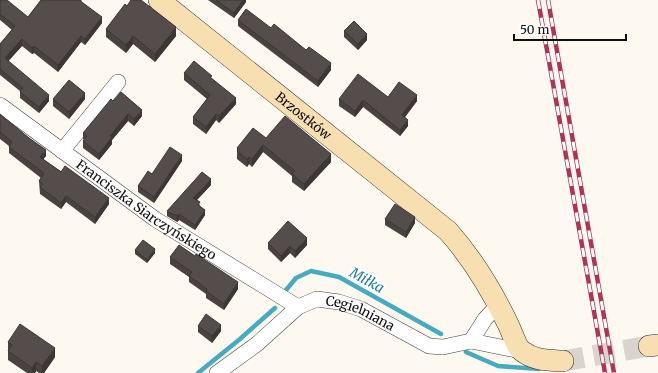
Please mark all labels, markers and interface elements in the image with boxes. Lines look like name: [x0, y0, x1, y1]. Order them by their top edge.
scale bar: [514, 16, 626, 42]
text: 50 m: [520, 22, 549, 37]
street label: Brzostków: [272, 88, 336, 144]
street label: Franciszka Siarczyńskiego: [73, 156, 220, 264]
water label: Miłka: [346, 263, 388, 297]
street label: Cegielniana: [325, 292, 398, 334]

